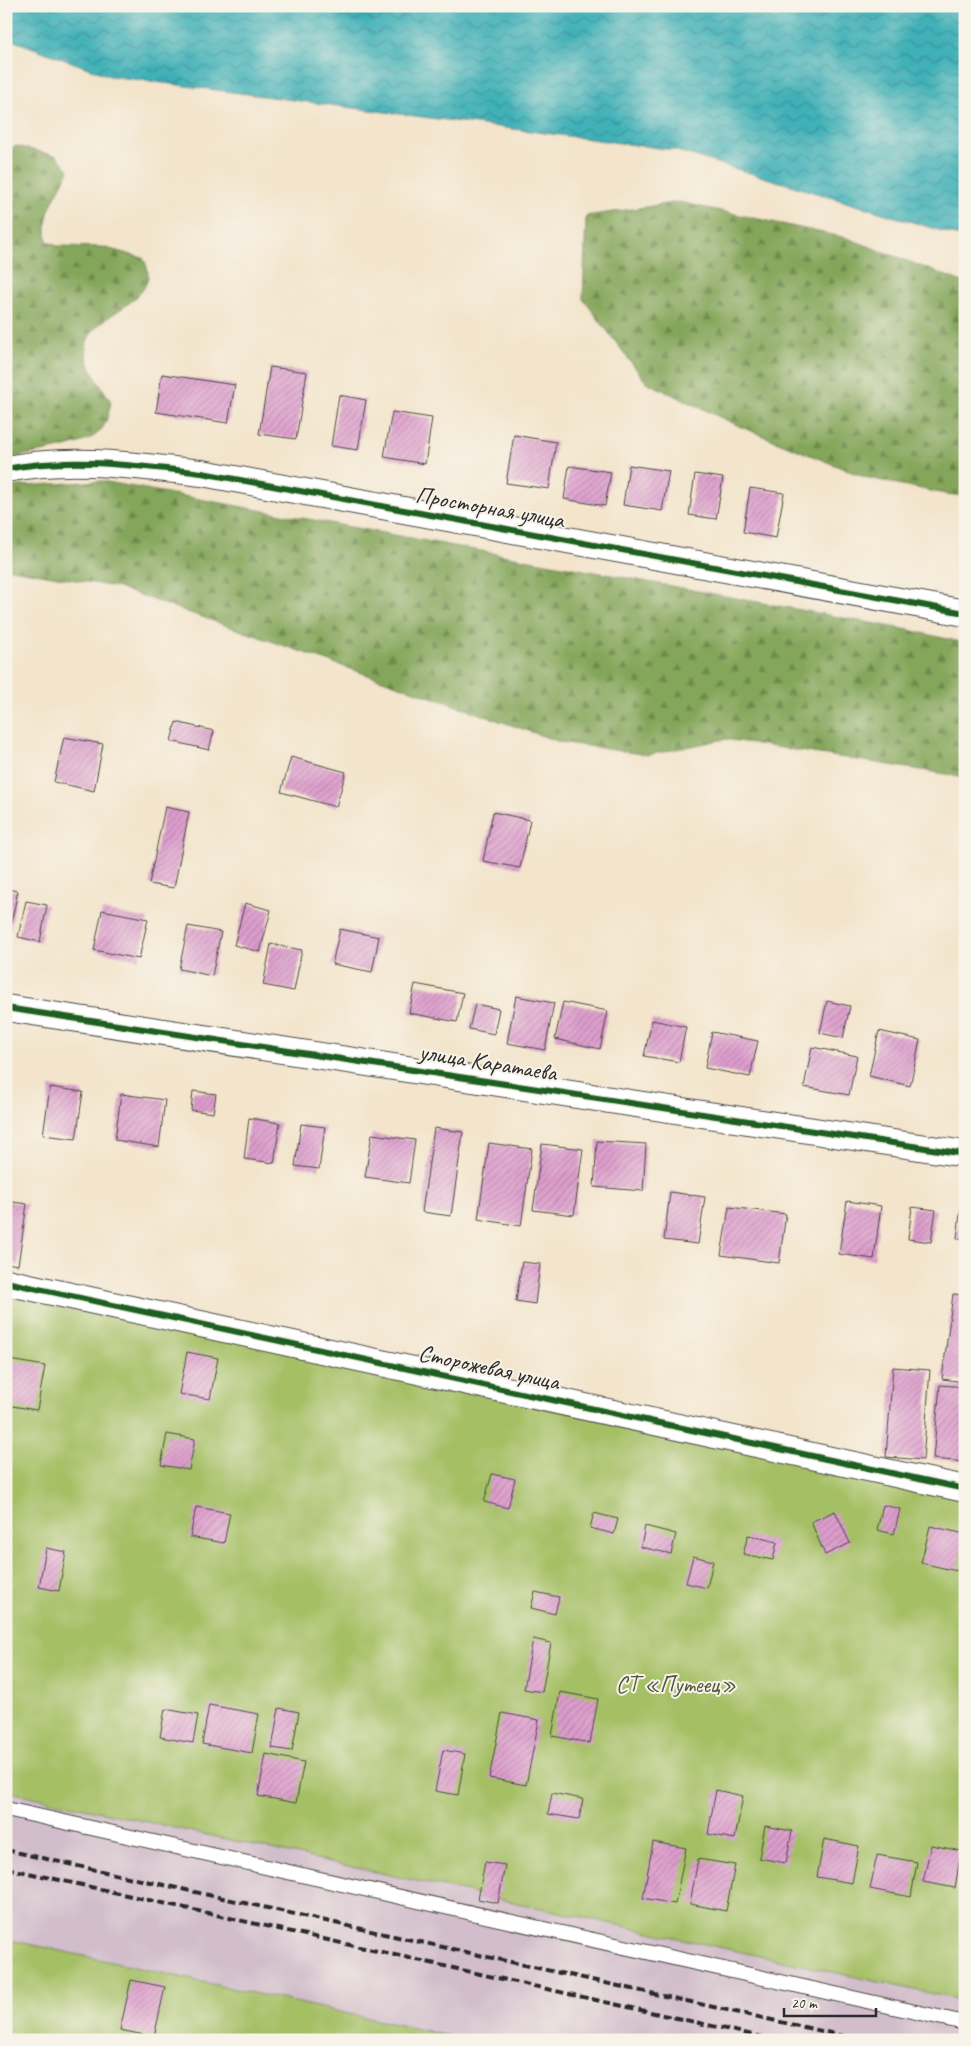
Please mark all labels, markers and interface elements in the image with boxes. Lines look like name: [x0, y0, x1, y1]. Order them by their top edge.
street label: Просторная улица: [413, 479, 568, 535]
street label: улица Каратаева: [415, 1036, 560, 1088]
street label: Сторожевая улица: [416, 1337, 564, 1397]
park label: СТ «Путеец»: [616, 1669, 736, 1699]
scale bar: [784, 1986, 876, 2018]
text: 20 m: [791, 1994, 818, 2013]

